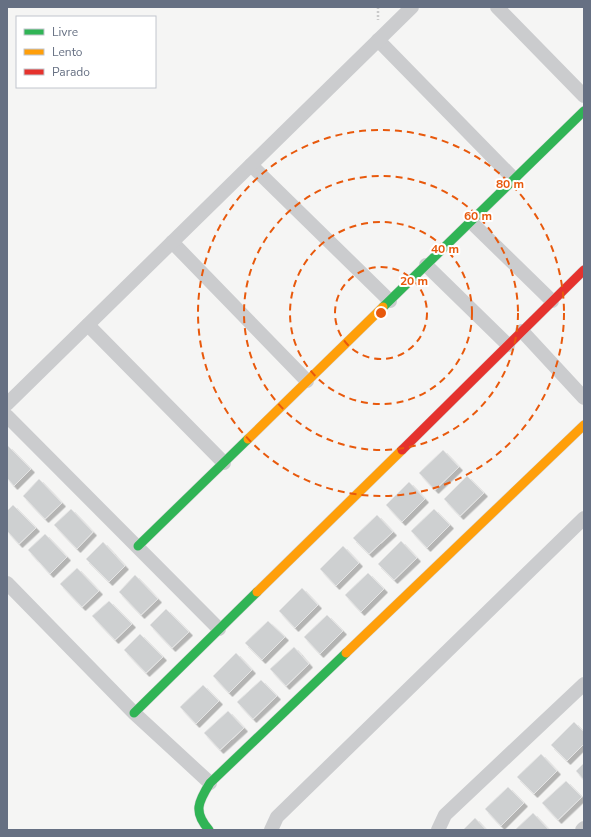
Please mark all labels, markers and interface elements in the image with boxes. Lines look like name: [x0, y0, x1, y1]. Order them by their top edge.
legend: [16, 16, 156, 88]
text: Livre: [52, 24, 78, 40]
text: Lento: [52, 44, 83, 60]
text: Parado: [52, 64, 90, 80]
text: 80 m: [496, 176, 524, 192]
text: 60 m: [464, 208, 492, 224]
text: 40 m: [431, 241, 459, 257]
text: 20 m: [400, 273, 428, 289]
centre of rings: [374, 306, 388, 320]

